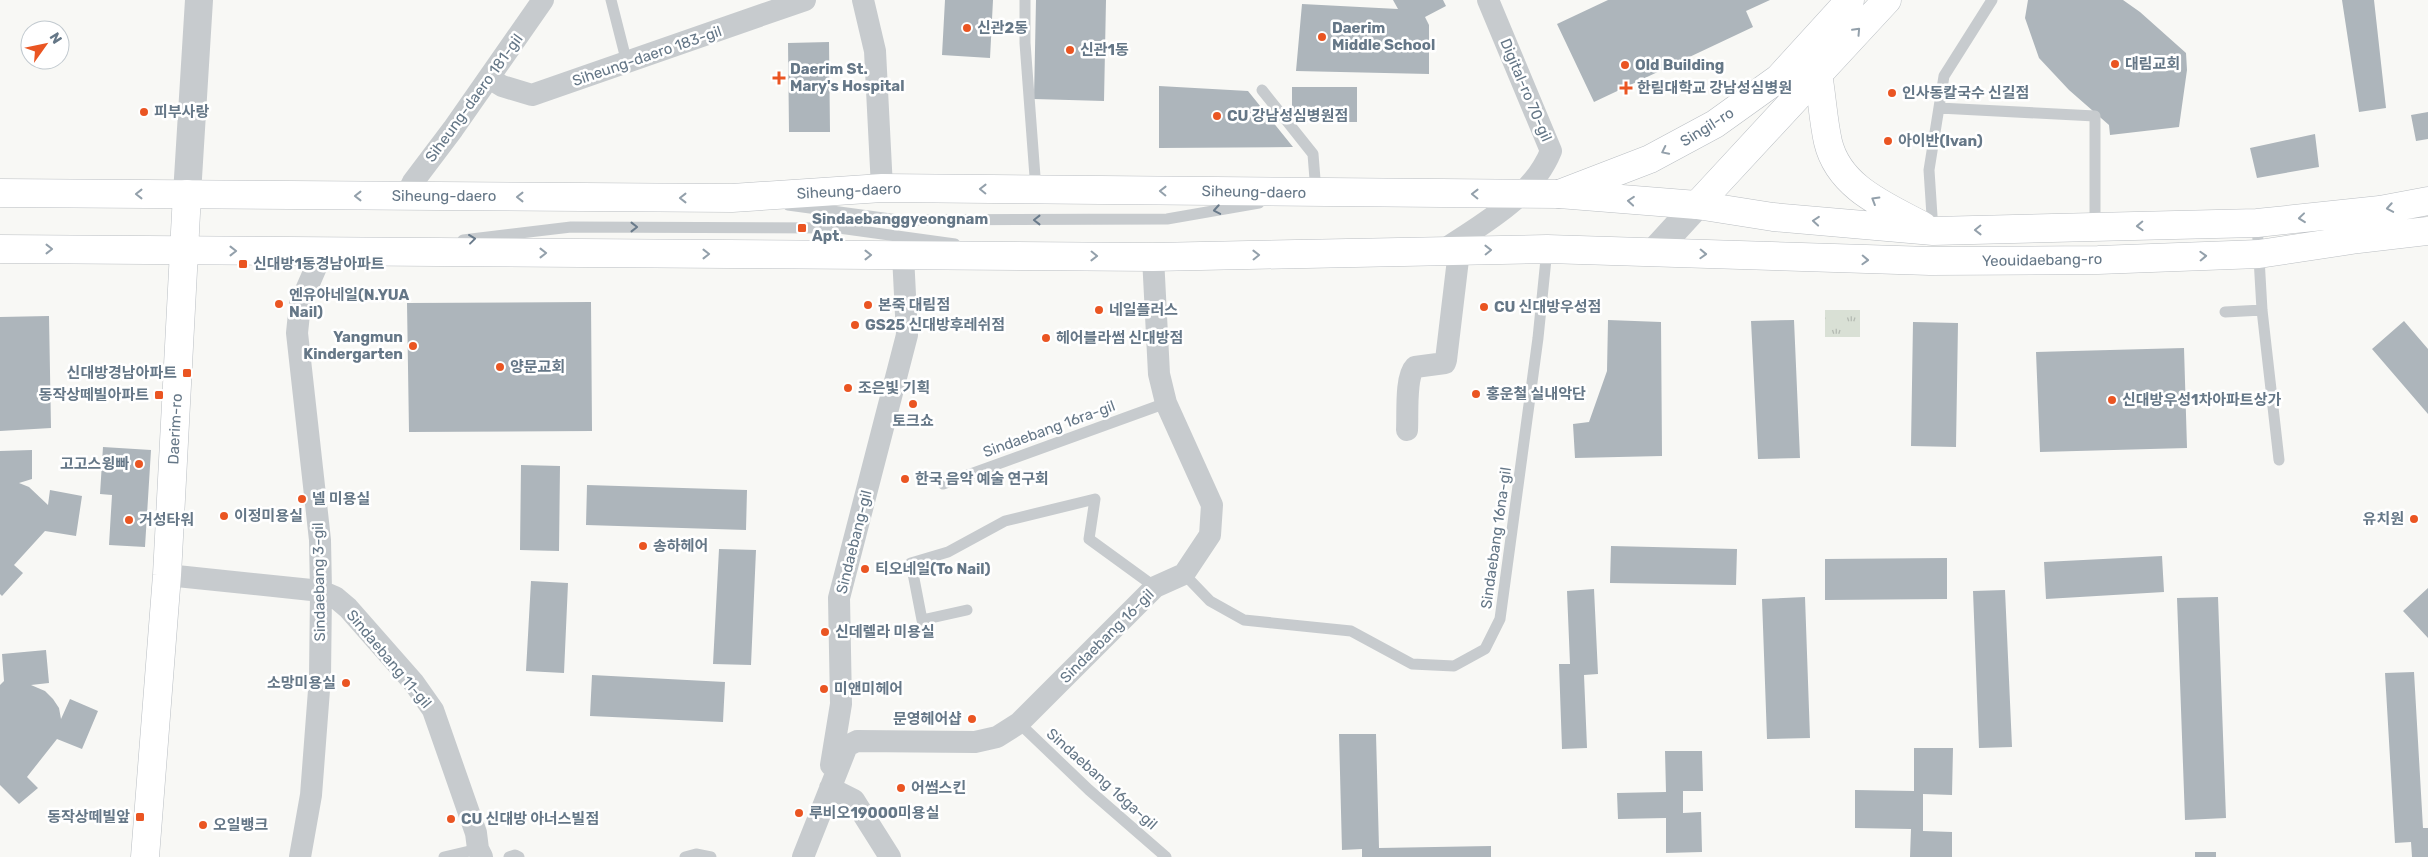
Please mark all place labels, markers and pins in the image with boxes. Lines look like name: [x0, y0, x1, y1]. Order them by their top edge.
place label: 신관2동: [977, 19, 1028, 37]
place label: Daerim Middle School: [1332, 19, 1435, 54]
marker: 신관2동: [961, 22, 973, 34]
marker: Daerim Middle School: [1316, 31, 1328, 43]
place label: 신관1동: [1080, 41, 1129, 59]
marker: 신관1동: [1064, 44, 1076, 56]
place label: 대림교회: [2125, 55, 2180, 73]
place label: Old Building: [1635, 56, 1724, 74]
marker: 대림교회: [2109, 58, 2121, 70]
marker: Old Building: [1619, 59, 1631, 71]
place label: Daerim St. Mary's Hospital: [790, 60, 904, 95]
marker: Daerim St. Mary's Hospital: [772, 71, 786, 85]
place label: 한림대학교 강남성심병원: [1637, 79, 1792, 97]
marker: 한림대학교 강남성심병원: [1619, 81, 1633, 95]
place label: 인사동칼국수 신길점: [1902, 84, 2029, 102]
marker: 인사동칼국수 신길점: [1886, 87, 1898, 99]
place label: 피부사랑: [154, 103, 209, 121]
marker: 피부사랑: [138, 106, 150, 118]
place label: CU 강남성심병원점: [1227, 107, 1348, 125]
marker: CU 강남성심병원점: [1211, 110, 1223, 122]
place label: 아이반(Ivan): [1898, 132, 1983, 150]
marker: 아이반(Ivan): [1882, 135, 1894, 147]
place label: Sindaebanggyeongnam Apt.: [812, 210, 988, 245]
marker: Sindaebanggyeongnam Apt.: [796, 222, 808, 234]
place label: 신대방1동경남아파트: [253, 255, 385, 273]
marker: 신대방1동경남아파트: [237, 258, 249, 270]
place label: 엔유아네일(N.YUA Nail): [289, 286, 409, 321]
place label: 본죽 대림점: [878, 296, 950, 314]
marker: 엔유아네일(N.YUA Nail): [273, 298, 285, 310]
place label: CU 신대방우성점: [1494, 298, 1601, 316]
marker: 본죽 대림점: [862, 299, 874, 311]
place label: 네일플러스: [1109, 301, 1178, 319]
marker: CU 신대방우성점: [1478, 301, 1490, 313]
marker: 네일플러스: [1093, 304, 1105, 316]
place label: GS25 신대방후레쉬점: [865, 316, 1005, 334]
marker: GS25 신대방후레쉬점: [849, 319, 861, 331]
place label: Yangmun Kindergarten: [303, 328, 403, 363]
place label: 헤어블라썸 신대방점: [1056, 329, 1183, 347]
marker: 헤어블라썸 신대방점: [1040, 332, 1052, 344]
marker: Yangmun Kindergarten: [407, 340, 419, 352]
place label: 양문교회: [510, 358, 565, 376]
marker: 양문교회: [494, 361, 506, 373]
place label: 신대방경남아파트: [67, 364, 177, 382]
marker: 신대방경남아파트: [181, 367, 193, 379]
place label: 조은빛 기획: [858, 379, 930, 397]
marker: 조은빛 기획: [842, 382, 854, 394]
place label: 홍운철 실내악단: [1486, 385, 1586, 403]
place label: 동작상떼빌아파트: [39, 386, 149, 404]
marker: 홍운철 실내악단: [1470, 388, 1482, 400]
marker: 동작상떼빌아파트: [153, 389, 165, 401]
place label: 신대방우성1차아파트상가: [2122, 391, 2281, 409]
marker: 신대방우성1차아파트상가: [2106, 394, 2118, 406]
marker: 토크쇼: [907, 398, 919, 410]
place label: 토크쇼: [892, 412, 934, 430]
place label: 고고스윙빠: [60, 455, 129, 473]
marker: 고고스윙빠: [133, 458, 145, 470]
place label: 한국 음악 예술 연구회: [915, 470, 1049, 488]
marker: 한국 음악 예술 연구회: [899, 473, 911, 485]
place label: 넬 미용실: [312, 490, 370, 508]
marker: 넬 미용실: [296, 493, 308, 505]
place label: 이정미용실: [234, 507, 303, 525]
marker: 이정미용실: [218, 510, 230, 522]
place label: 유치원: [2363, 510, 2404, 528]
place label: 거성타워: [139, 511, 194, 529]
marker: 유치원: [2408, 513, 2420, 525]
marker: 거성타워: [123, 514, 135, 526]
place label: 송하헤어: [653, 537, 708, 555]
marker: 송하헤어: [637, 540, 649, 552]
place label: 티오네일(To Nail): [875, 560, 991, 578]
marker: 티오네일(To Nail): [859, 563, 871, 575]
place label: 신데렐라 미용실: [835, 623, 935, 641]
marker: 신데렐라 미용실: [819, 626, 831, 638]
place label: 소망미용실: [267, 674, 336, 692]
marker: 소망미용실: [340, 677, 352, 689]
place label: 미앤미헤어: [834, 680, 903, 698]
marker: 미앤미헤어: [818, 683, 830, 695]
place label: 문영헤어샵: [893, 710, 962, 728]
marker: 문영헤어샵: [966, 713, 978, 725]
place label: 어썸스킨: [911, 779, 966, 797]
marker: 어썸스킨: [895, 782, 907, 794]
place label: 루비오19000미용실: [809, 804, 939, 822]
marker: 루비오19000미용실: [793, 807, 805, 819]
place label: 동작상떼빌앞: [47, 808, 130, 826]
place label: CU 신대방 아너스빌점: [461, 810, 599, 828]
marker: 동작상떼빌앞: [134, 811, 146, 823]
marker: CU 신대방 아너스빌점: [445, 813, 457, 825]
place label: 오일뱅크: [213, 816, 268, 834]
marker: 오일뱅크: [197, 819, 209, 831]

